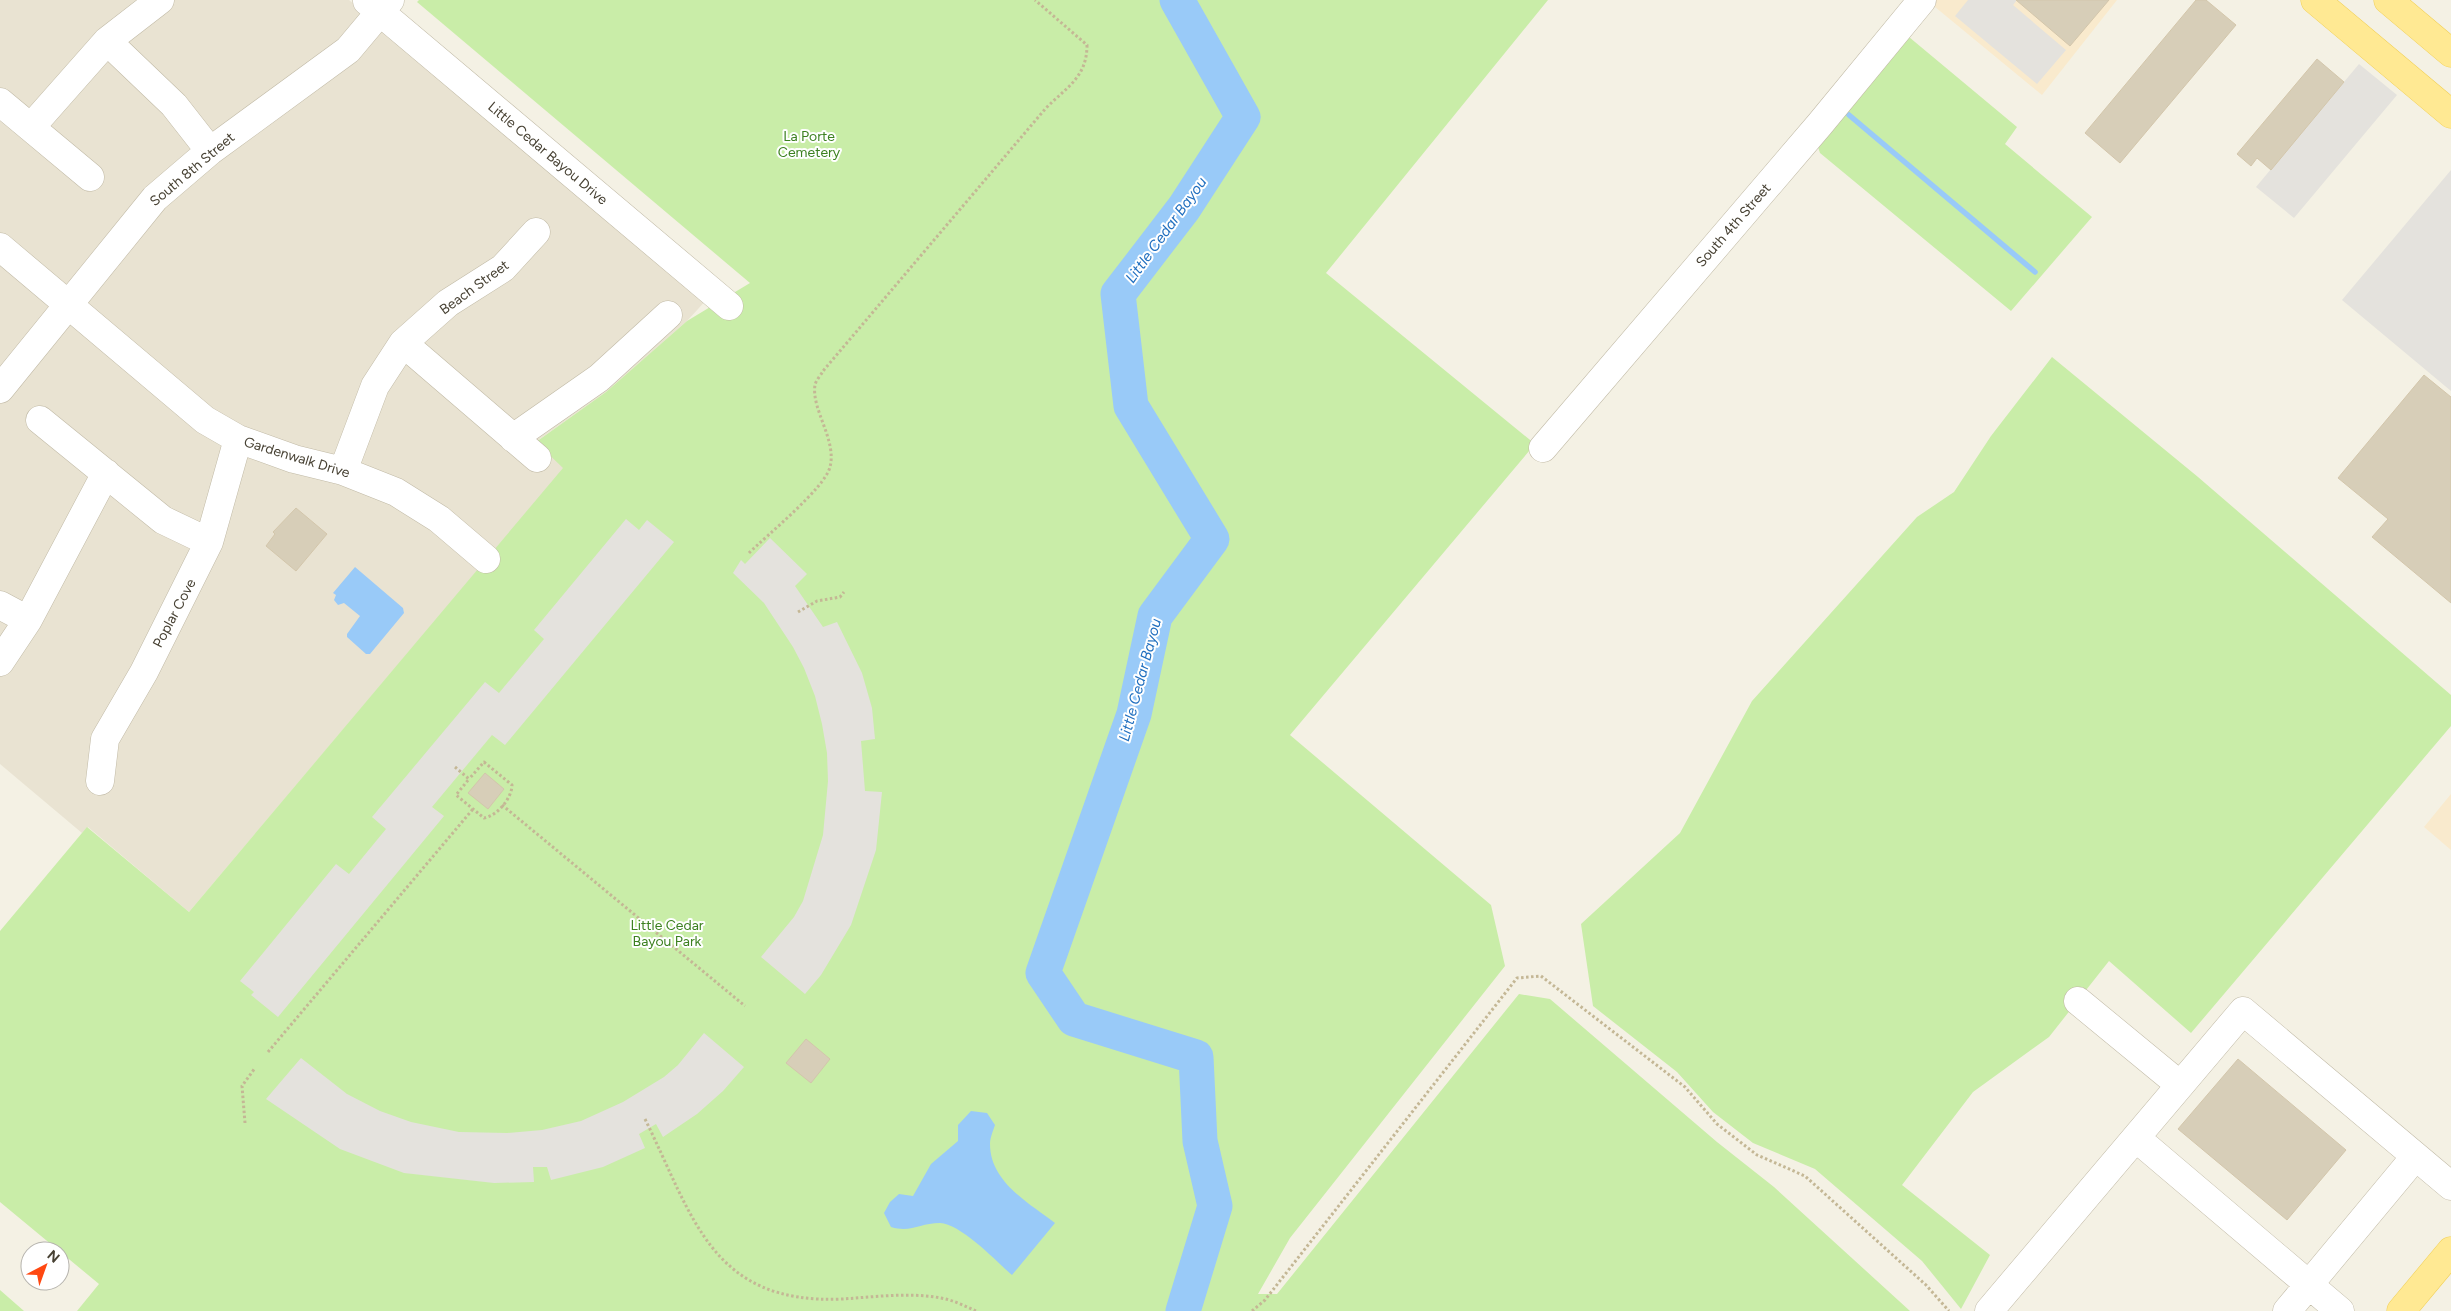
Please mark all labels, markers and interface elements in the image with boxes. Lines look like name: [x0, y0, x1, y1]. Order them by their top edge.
street label: Little Cedar Bayou Drive: [484, 98, 611, 209]
park label: La Porte Cemetery: [778, 128, 841, 161]
street label: South 8th Street: [146, 129, 238, 210]
water label: Little Cedar Bayou: [1122, 174, 1210, 286]
street label: South 4th Street: [1692, 180, 1774, 271]
street label: Beach Street: [436, 257, 512, 318]
street label: Gardenwalk Drive: [242, 433, 352, 482]
street label: Poplar Cove: [149, 576, 200, 651]
water label: Little Cedar Bayou: [1115, 617, 1165, 743]
park label: Little Cedar Bayou Park: [630, 917, 704, 950]
north arrow: [20, 1241, 70, 1291]
text: N: [44, 1247, 63, 1267]

